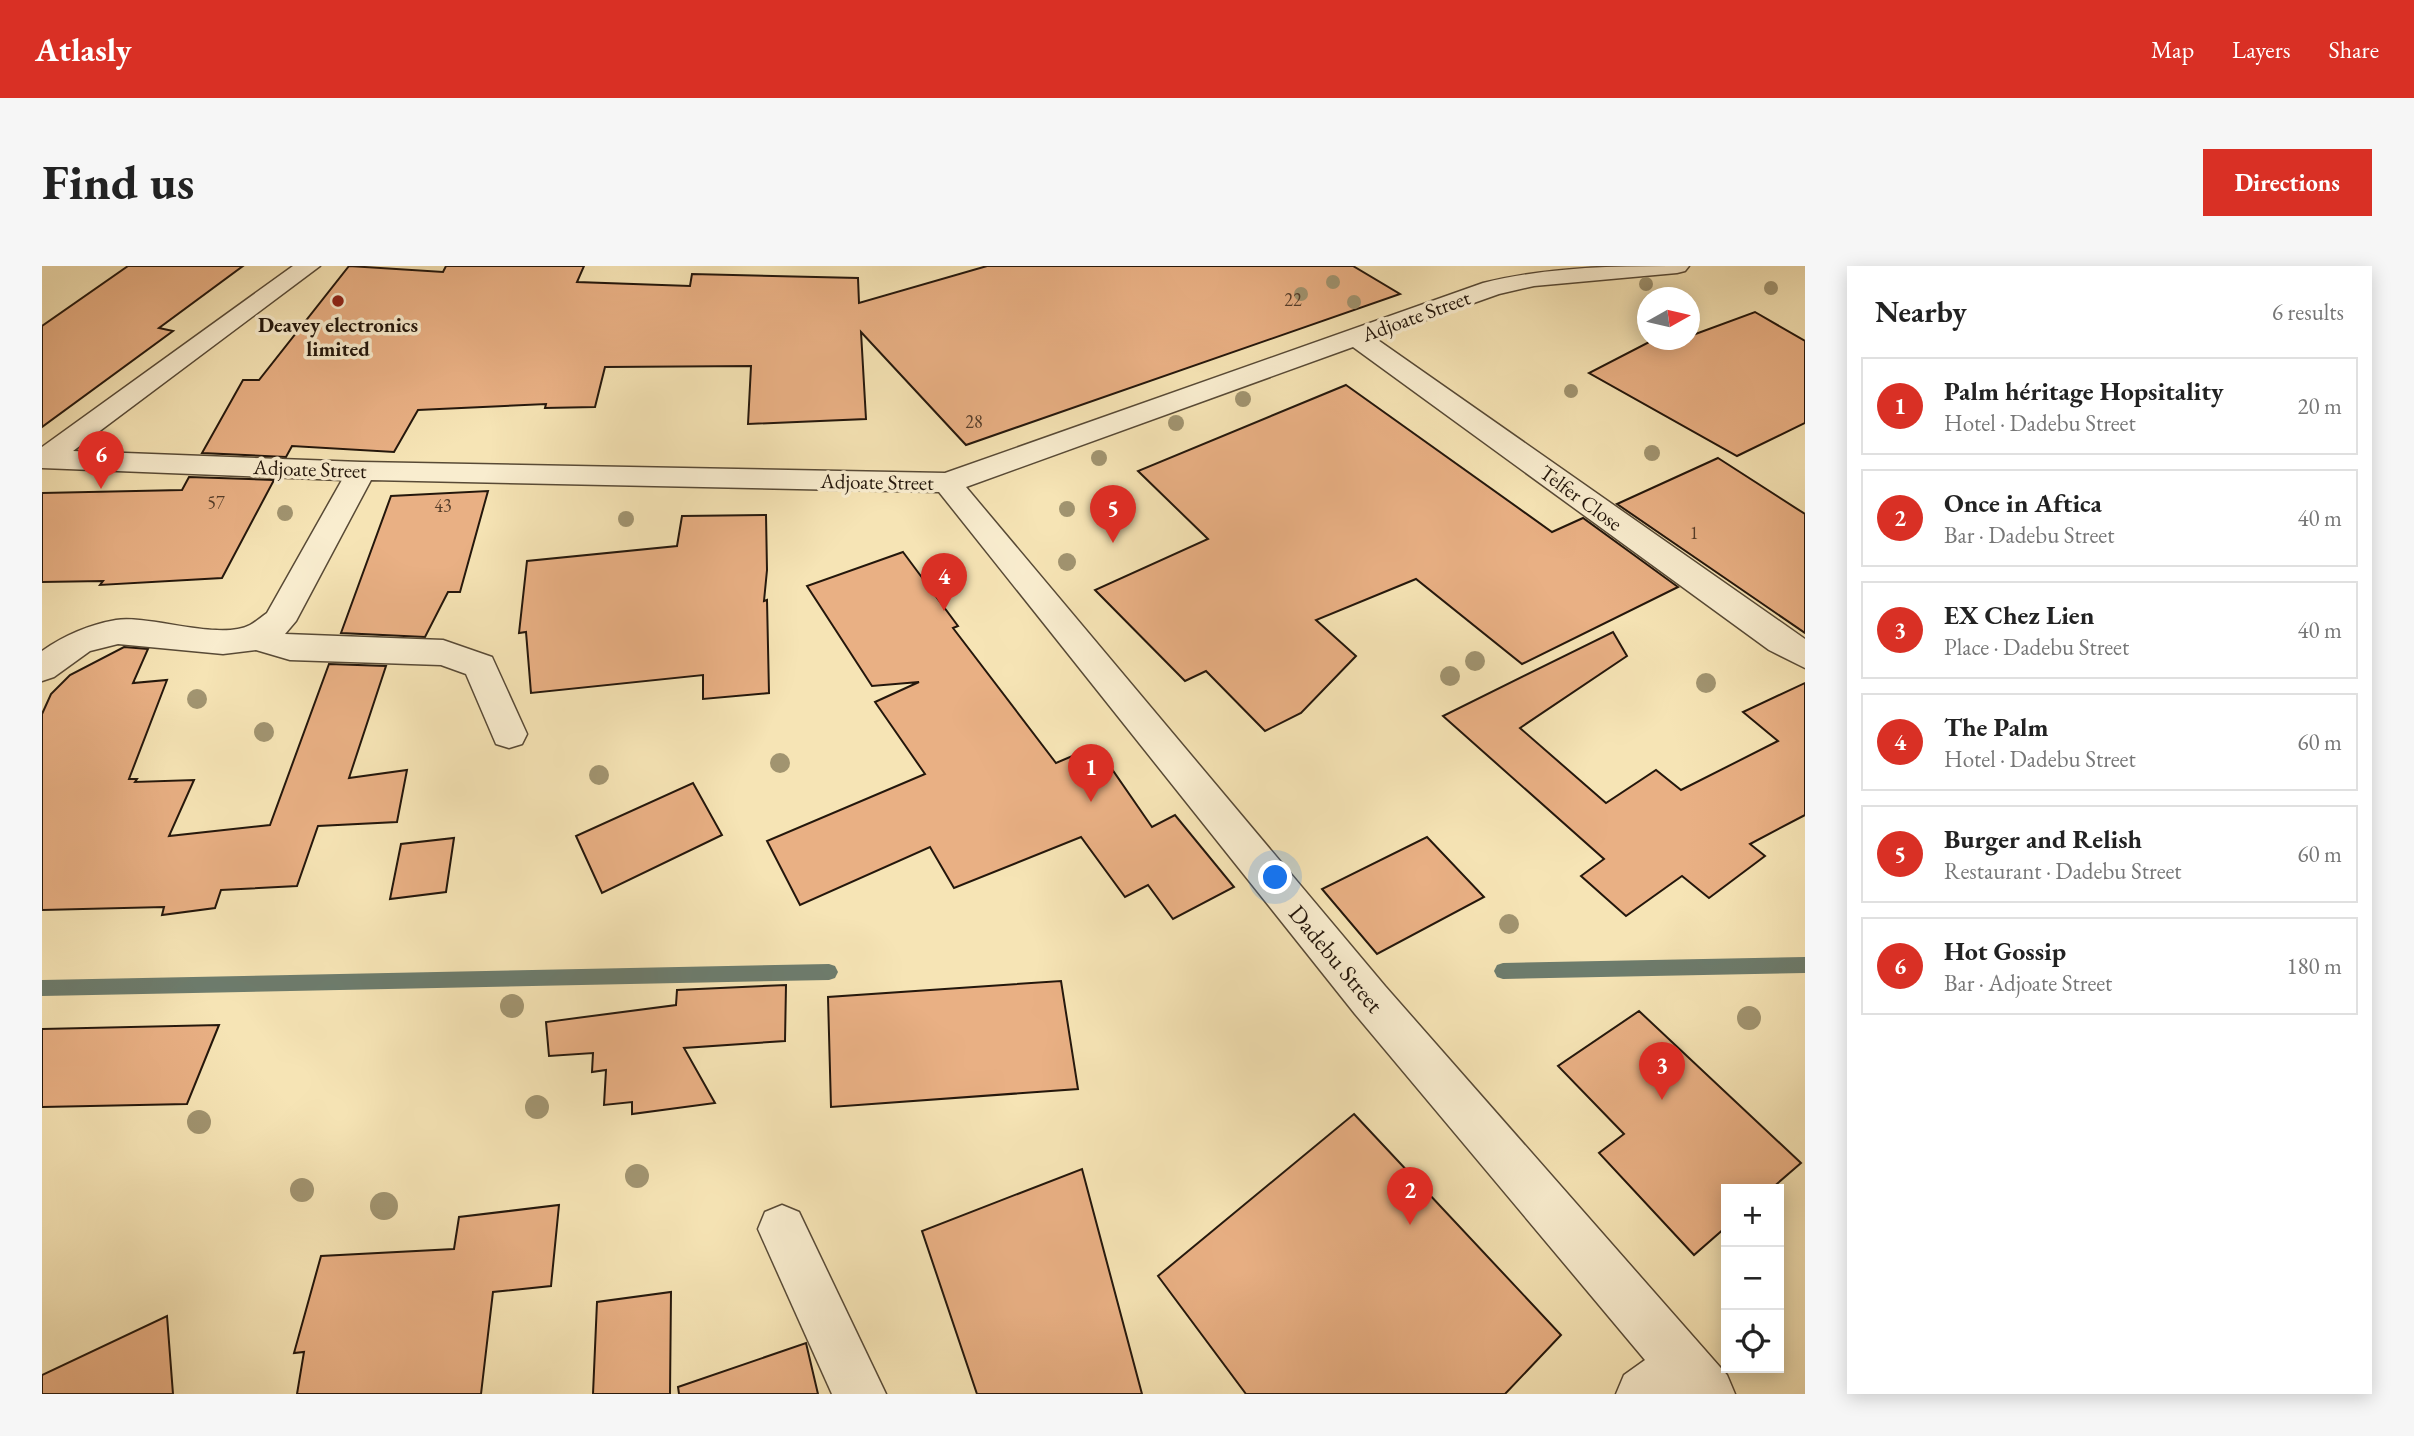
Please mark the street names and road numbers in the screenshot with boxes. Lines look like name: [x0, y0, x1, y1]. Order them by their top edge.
street label: Adjoate Street: [1357, 283, 1474, 348]
street label: Adjoate Street: [252, 453, 368, 484]
street label: Telfer Close: [1535, 458, 1628, 537]
street label: Adjoate Street: [819, 467, 934, 496]
street label: Dadebu Street: [1282, 898, 1391, 1019]

